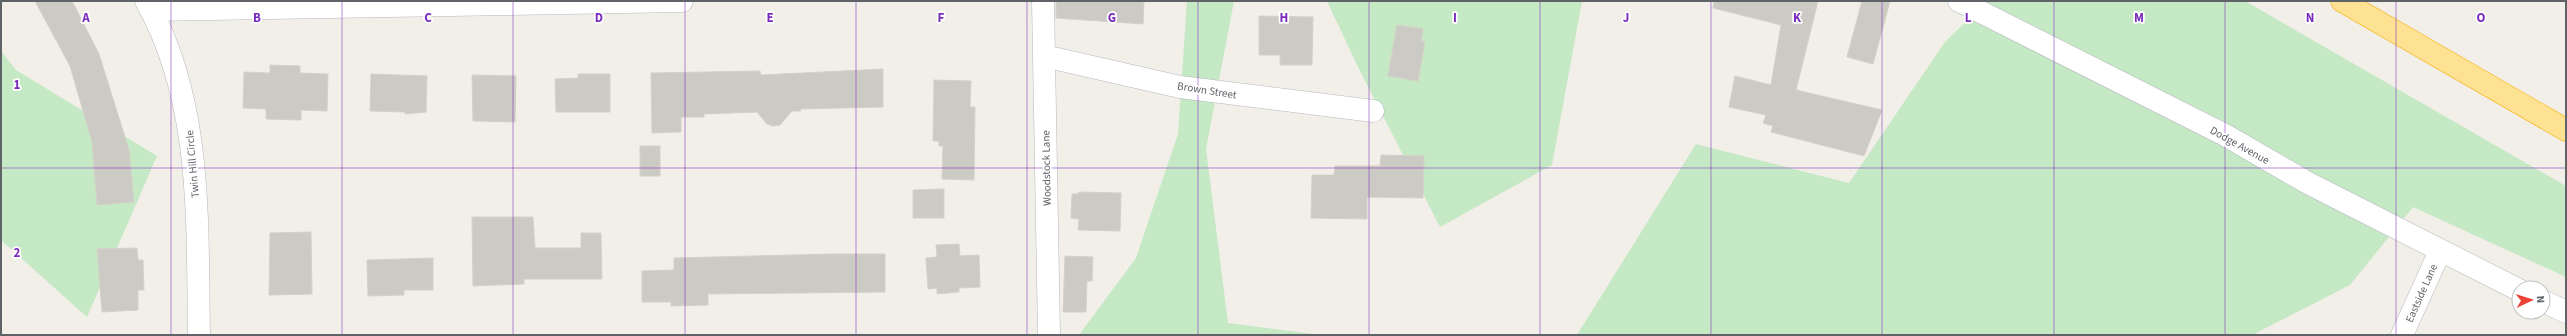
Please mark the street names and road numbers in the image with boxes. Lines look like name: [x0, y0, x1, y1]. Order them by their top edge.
street label: Brown Street: [1176, 78, 1238, 103]
street label: Dodge Avenue: [2207, 123, 2273, 168]
street label: Twin Hill Circle: [182, 129, 203, 198]
street label: Woodstock Lane: [1038, 130, 1055, 206]
street label: Eastside Lane: [2402, 261, 2441, 325]

